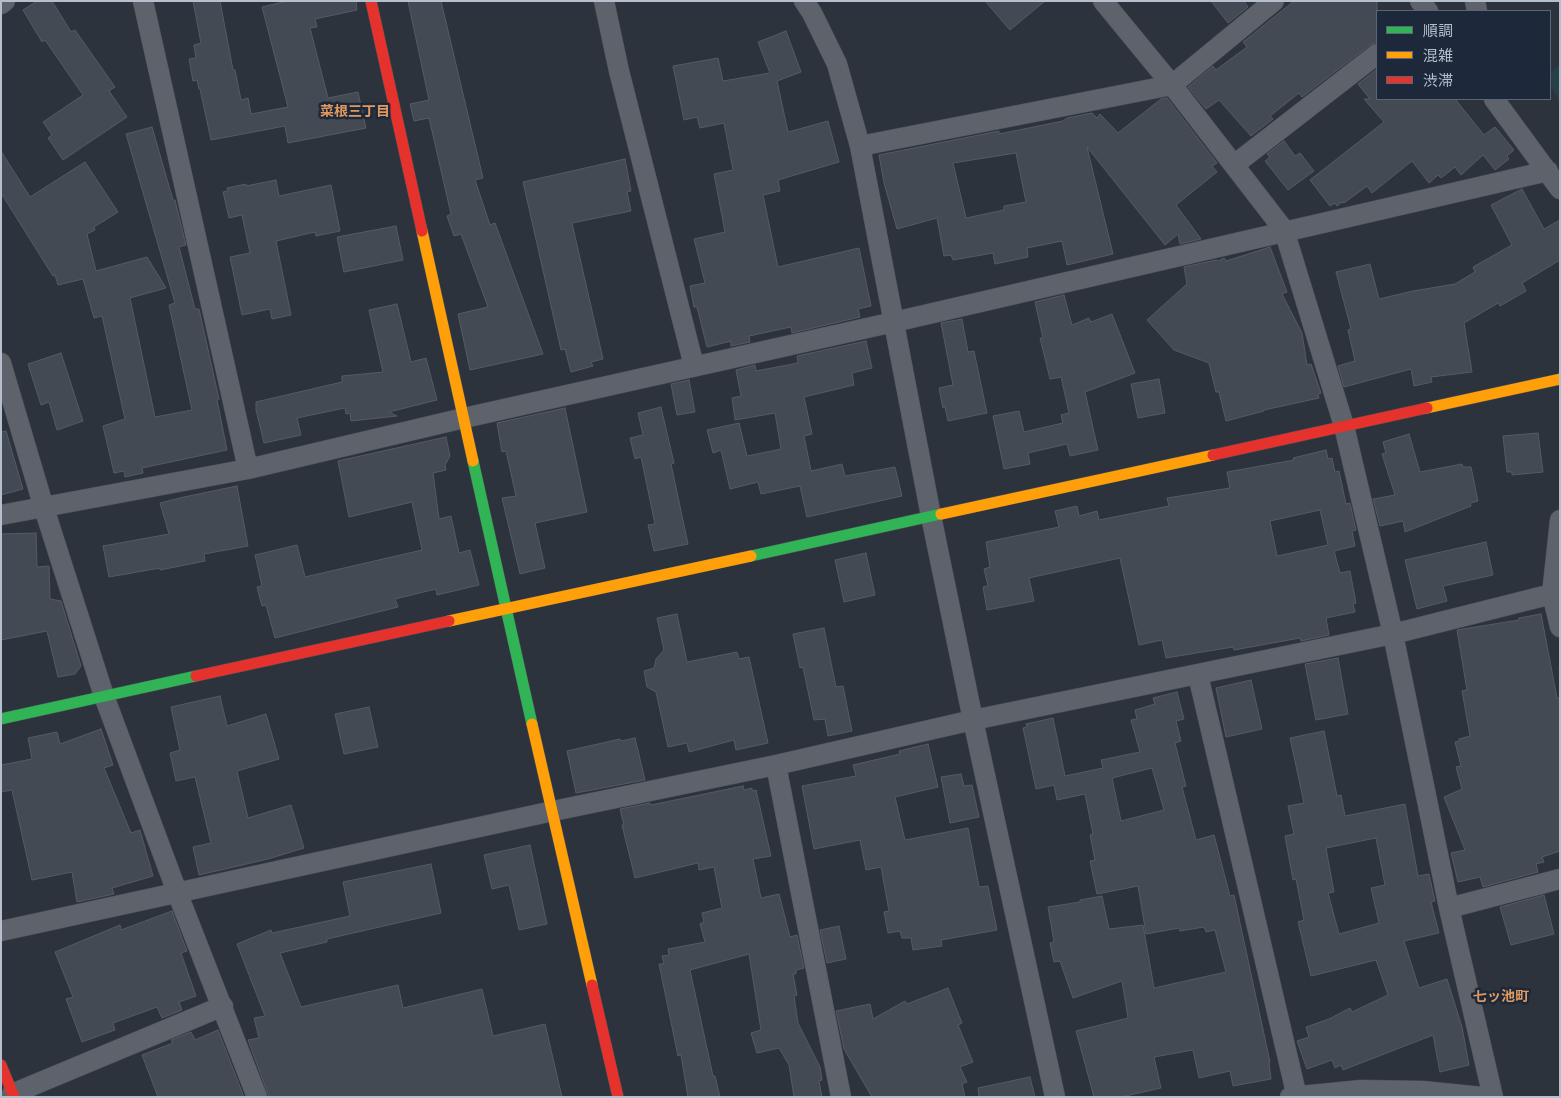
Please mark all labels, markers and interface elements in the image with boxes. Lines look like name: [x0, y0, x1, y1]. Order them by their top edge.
legend: [1376, 10, 1551, 100]
text: 順調: [1423, 20, 1453, 41]
text: 混雑: [1423, 45, 1453, 66]
text: 渋滞: [1423, 70, 1453, 91]
district label: 菜根三丁目: [320, 104, 390, 120]
district label: 七ッ池町: [1473, 989, 1529, 1005]

